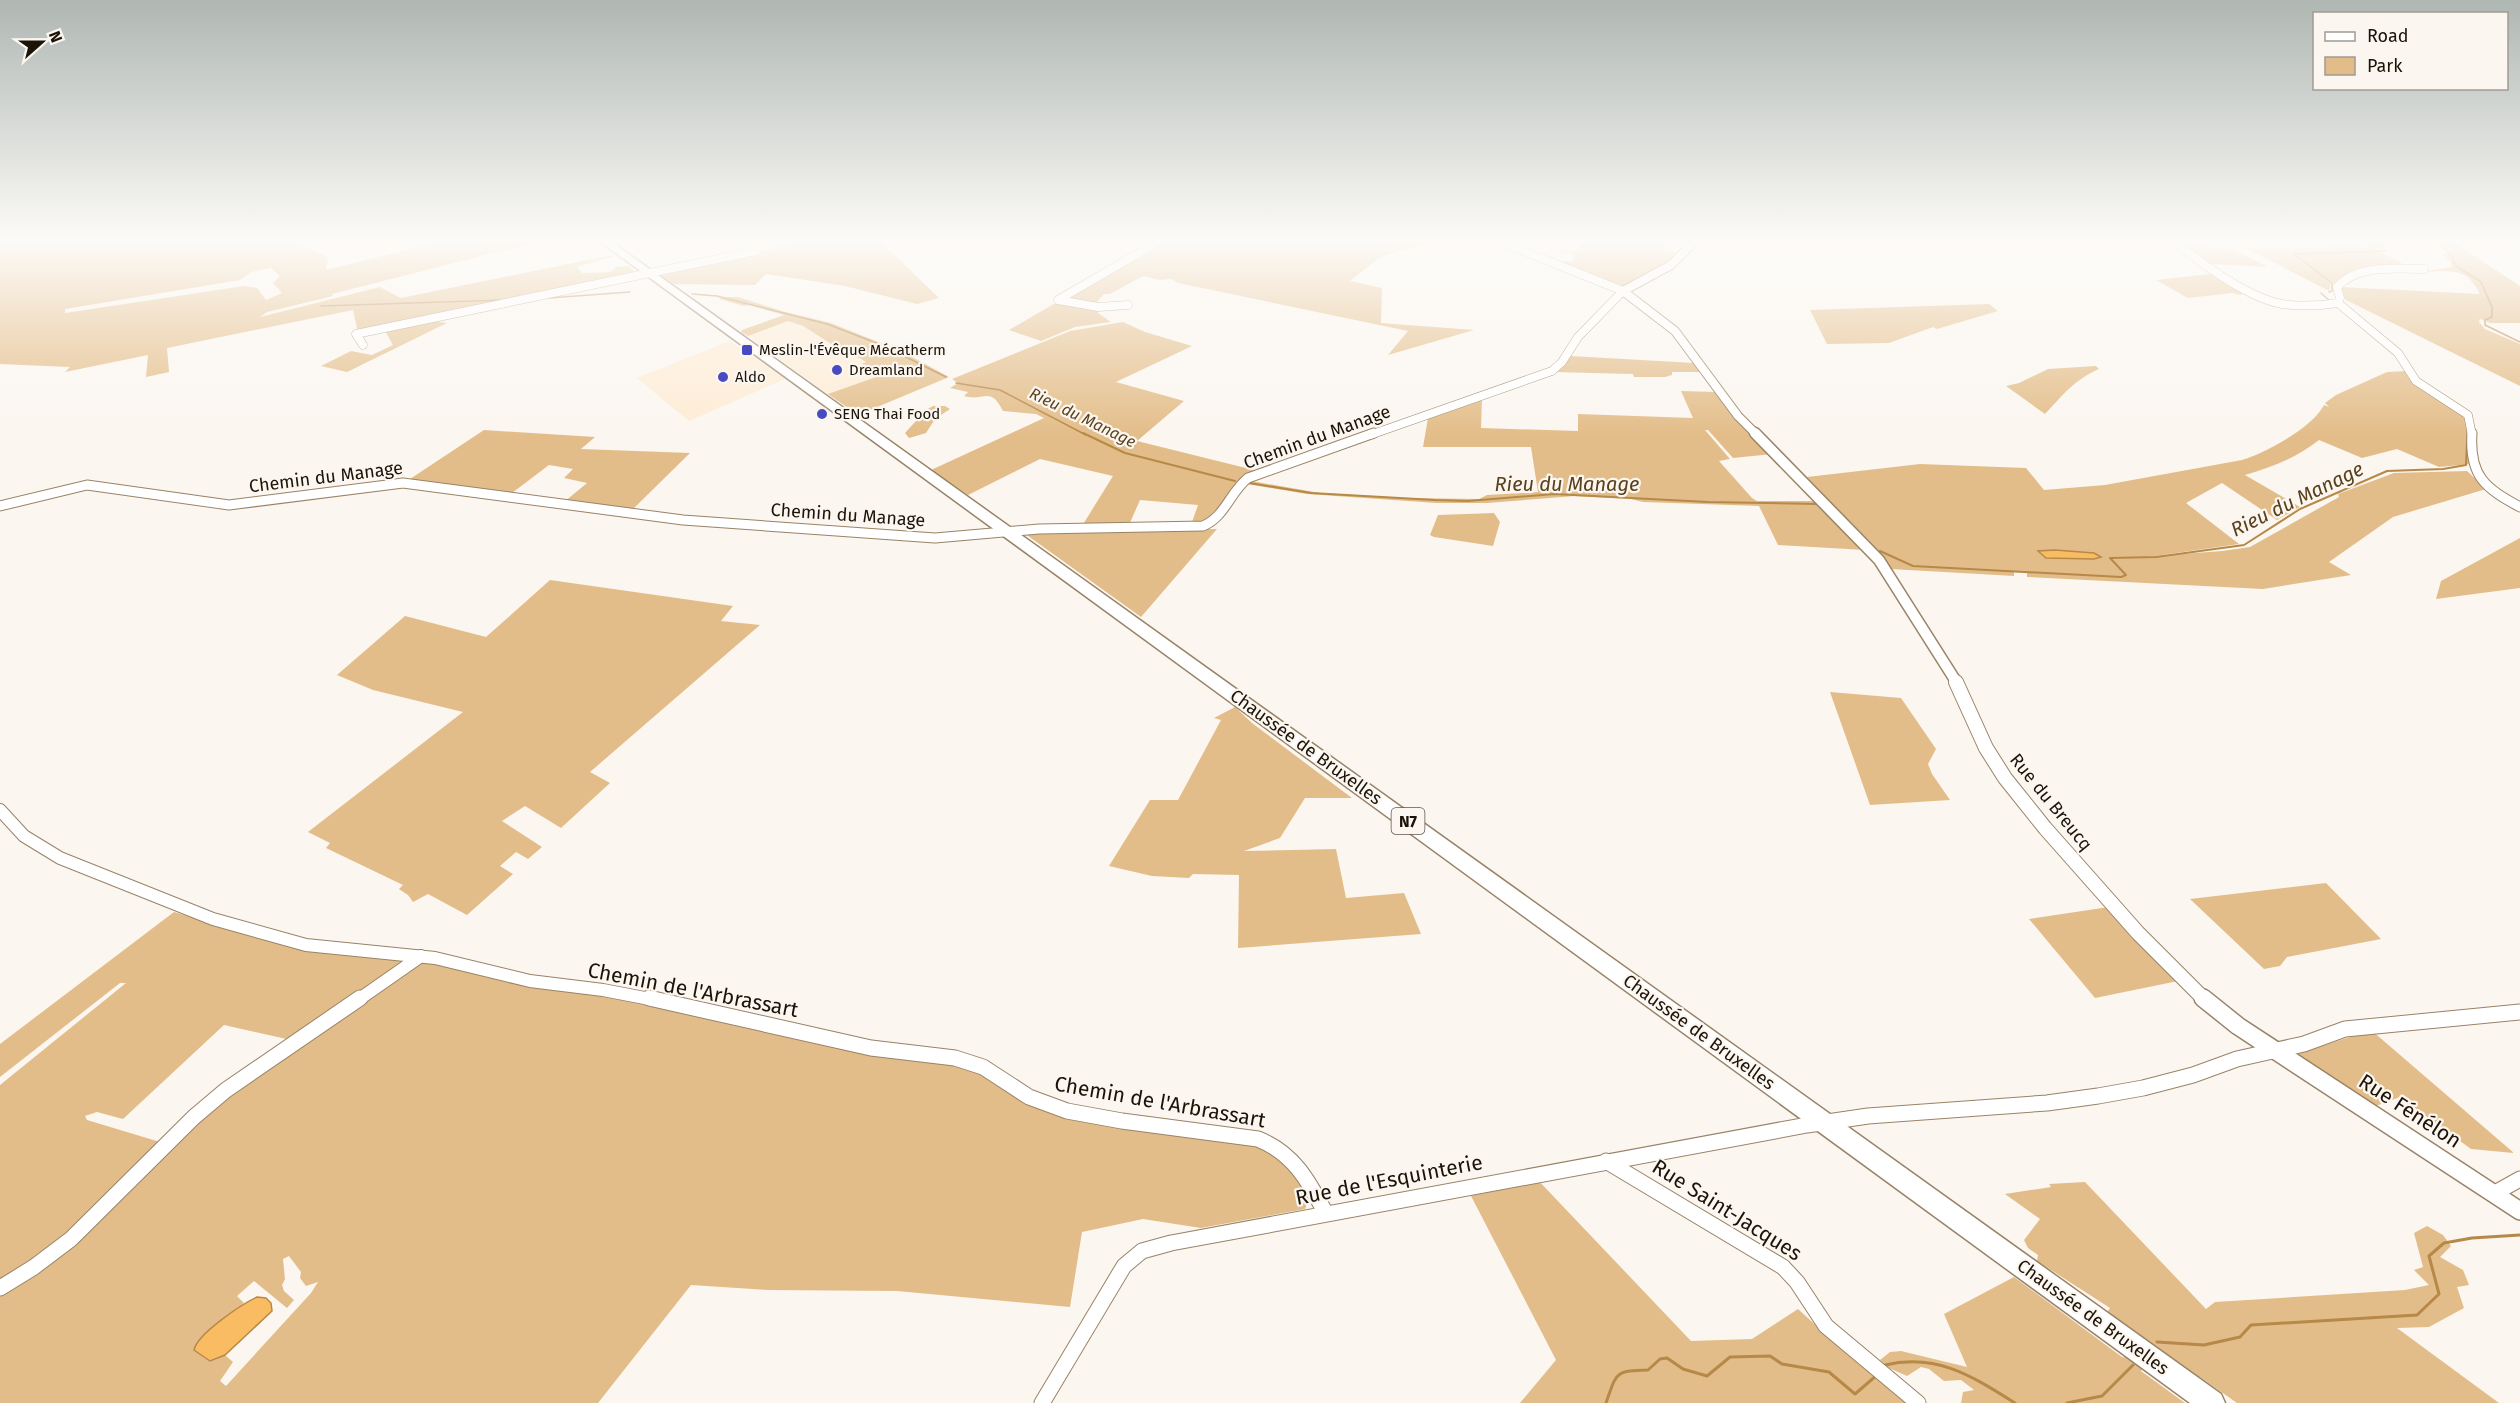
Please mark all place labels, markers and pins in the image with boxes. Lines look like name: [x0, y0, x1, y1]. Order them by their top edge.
place label: Meslin-l'Évêque Mécatherm: [759, 341, 946, 359]
marker: Meslin-l'Évêque Mécatherm: [740, 343, 754, 357]
place label: Dreamland: [849, 361, 923, 379]
marker: Dreamland: [830, 363, 844, 377]
place label: Aldo: [735, 368, 766, 386]
marker: Aldo: [716, 370, 730, 384]
place label: SENG Thai Food: [834, 405, 940, 423]
marker: SENG Thai Food: [815, 407, 829, 421]

